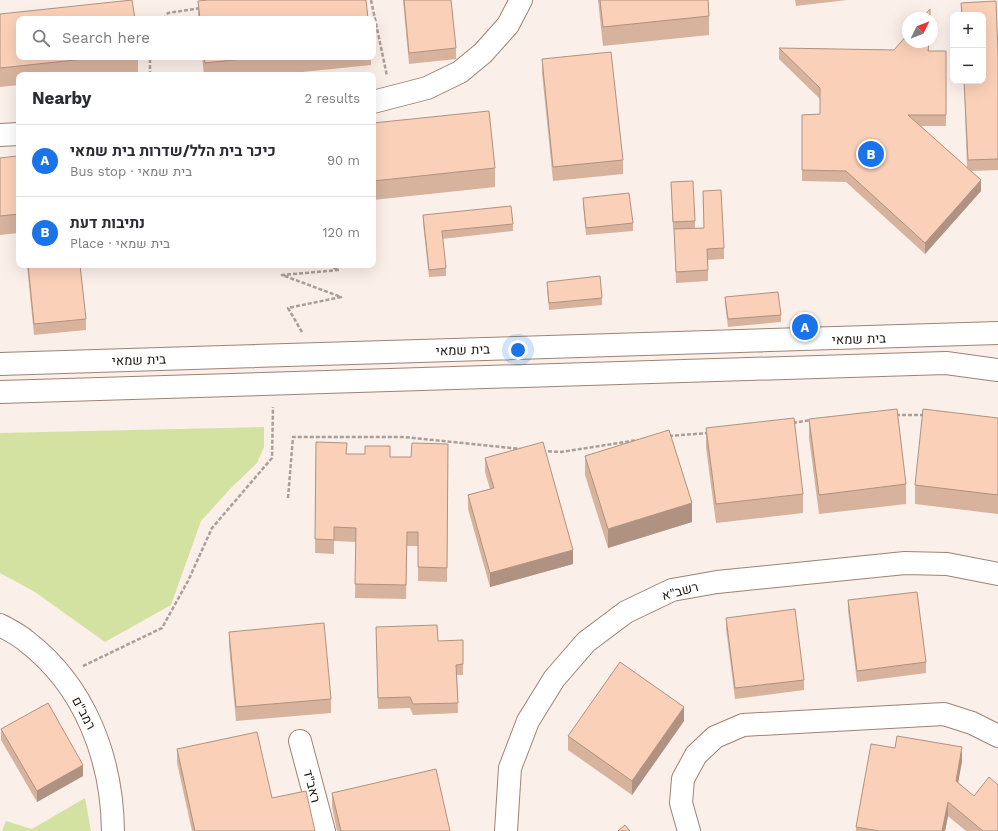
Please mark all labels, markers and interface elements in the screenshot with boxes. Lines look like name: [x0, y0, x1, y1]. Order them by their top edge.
north arrow: [902, 12, 938, 48]
map controls: [950, 12, 986, 84]
button: +: [950, 12, 986, 48]
search box: [16, 16, 376, 60]
icon: search: [30, 27, 52, 49]
text: Search here: [62, 29, 150, 47]
button: −: [950, 48, 986, 84]
text: Nearby: [32, 88, 91, 108]
text: 2 results: [305, 91, 360, 106]
pin: B: [858, 139, 884, 169]
text: כיכר בית הלל/שדרות בית שמאי: [70, 142, 276, 160]
text: A: [41, 153, 49, 168]
text: 90 m: [327, 153, 360, 168]
text: Bus stop · בית שמאי: [70, 164, 192, 179]
text: נתיבות דעת: [70, 214, 145, 232]
text: B: [41, 225, 49, 240]
text: 120 m: [322, 225, 360, 240]
text: Place · בית שמאי: [70, 236, 170, 251]
pin: A: [792, 312, 818, 342]
street label: בית שמאי: [832, 331, 886, 347]
your location: [508, 340, 528, 360]
street label: בית שמאי: [436, 342, 490, 358]
street label: בית שמאי: [112, 352, 166, 368]
street label: רשב"א: [660, 579, 700, 603]
street label: רמב"ם: [69, 694, 99, 732]
street label: ראב"ד: [300, 768, 324, 804]

